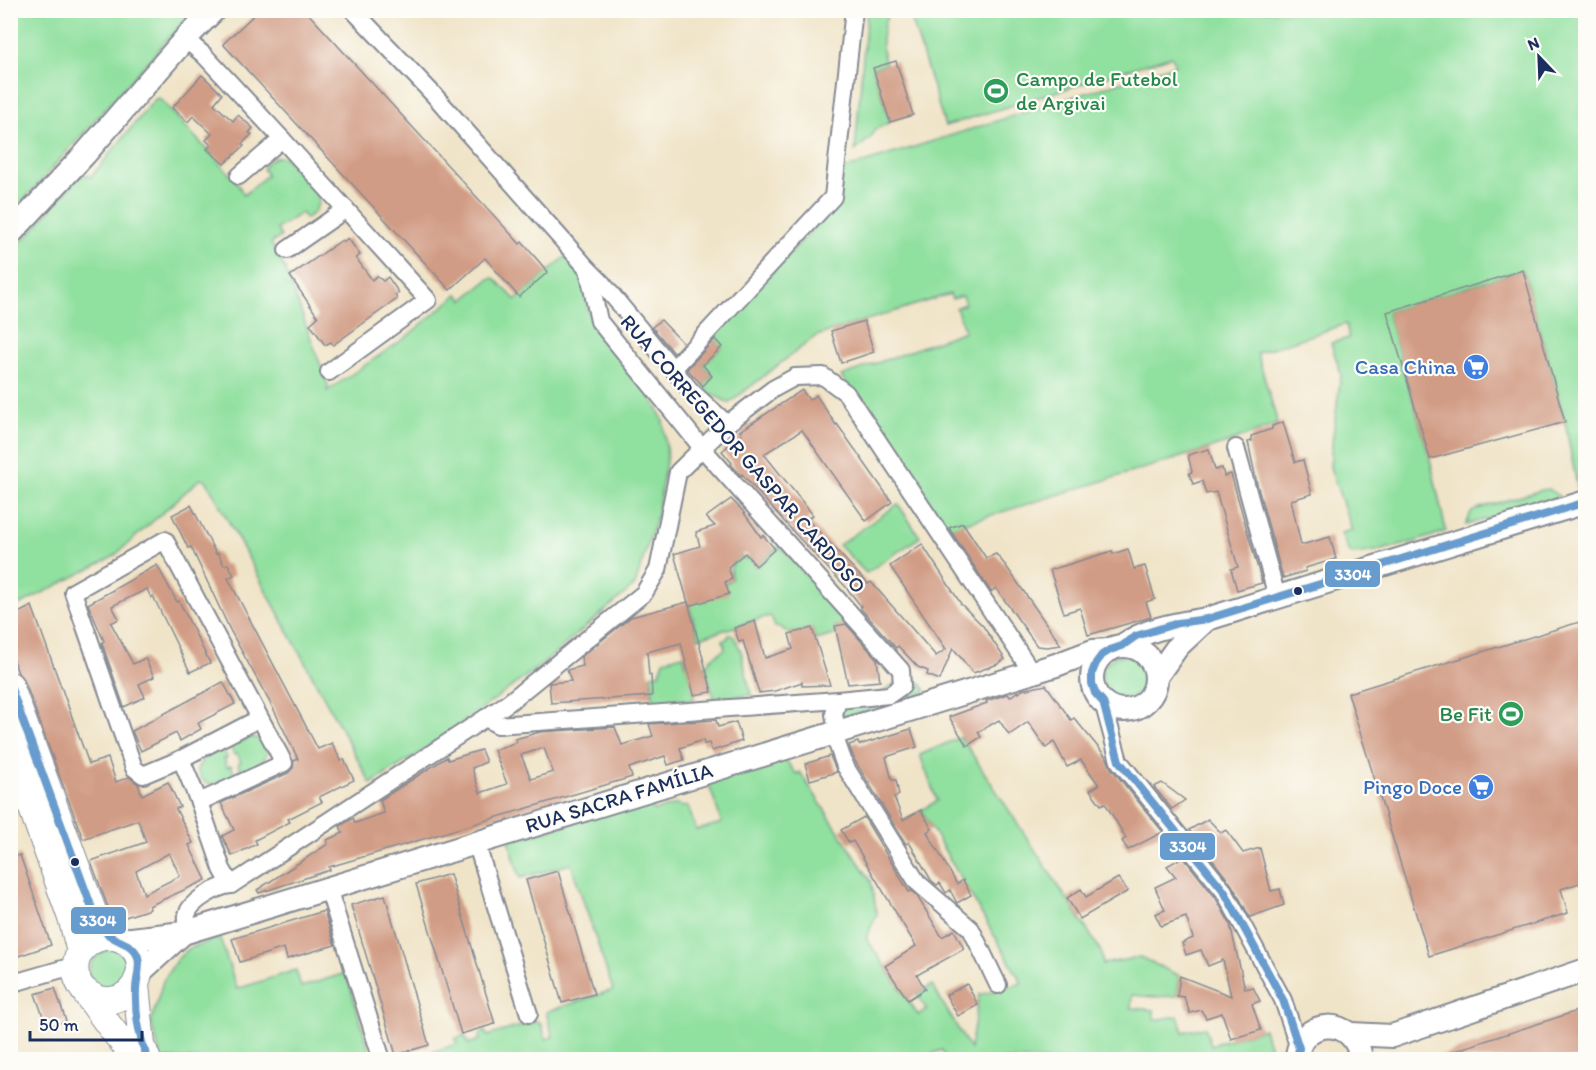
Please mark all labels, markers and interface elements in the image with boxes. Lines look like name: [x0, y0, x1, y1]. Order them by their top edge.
north arrow: [1509, 27, 1569, 87]
text: N: [1525, 33, 1542, 55]
place label: Campo de Futebol de Argivai: [1016, 66, 1178, 115]
sports icon: Campo de Futebol de Argivai: [981, 76, 1011, 106]
street label: RUA CORREGEDOR GASPAR CARDOSO: [615, 309, 871, 598]
supermarket icon: Casa China: [1461, 352, 1491, 382]
place label: Casa China: [1355, 354, 1456, 379]
line badge: 3304: [1324, 560, 1381, 588]
text: 3304: [1335, 565, 1372, 584]
unlabelled marker: [1292, 585, 1304, 597]
sports icon: Be Fit: [1496, 699, 1526, 729]
place label: Be Fit: [1440, 701, 1492, 726]
street label: RUA SACRA FAMÍLIA: [522, 757, 716, 838]
supermarket icon: Pingo Doce: [1466, 772, 1496, 802]
place label: Pingo Doce: [1363, 774, 1462, 799]
line badge: 3304: [1159, 832, 1216, 861]
text: 3304: [1170, 837, 1207, 856]
unlabelled marker: [69, 856, 81, 868]
line badge: 3304: [70, 906, 127, 935]
text: 3304: [80, 911, 117, 930]
scale bar: [30, 1004, 142, 1042]
text: 50 m: [39, 1014, 79, 1036]

